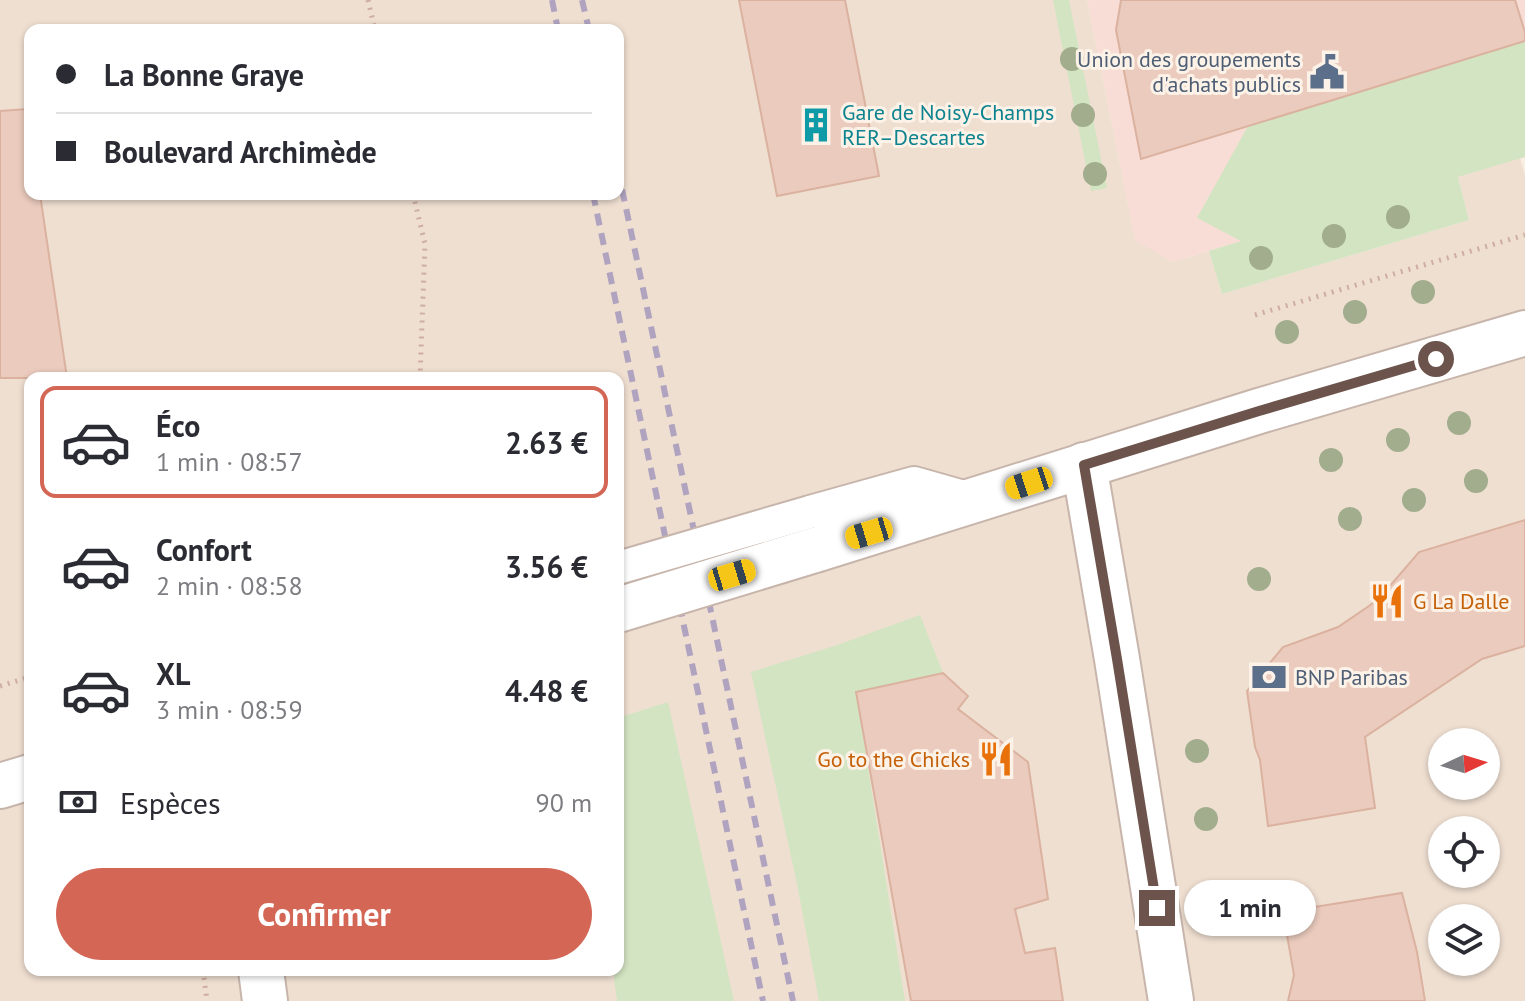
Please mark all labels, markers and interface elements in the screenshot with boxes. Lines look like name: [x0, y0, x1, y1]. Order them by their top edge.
place label: Union des groupements d'achats publics: [1077, 45, 1301, 98]
public building icon: Union des groupements d'achats publics: [1308, 53, 1346, 91]
text: La Bonne Graye: [104, 55, 304, 94]
place label: Gare de Noisy-Champs RER–Descartes: [842, 98, 1054, 151]
building icon: Gare de Noisy-Champs RER–Descartes: [797, 106, 835, 144]
text: Boulevard Archimède: [104, 132, 377, 171]
route start: [1418, 341, 1454, 377]
icon: car: [60, 406, 132, 478]
text: Éco: [156, 406, 200, 445]
text: 2.63 €: [505, 423, 588, 462]
text: 1 min · 08:57: [156, 445, 303, 478]
car: [1002, 464, 1056, 502]
car: [843, 515, 895, 551]
icon: car: [60, 530, 132, 602]
text: Confort: [156, 530, 252, 569]
text: 3.56 €: [505, 547, 588, 586]
car: [706, 557, 758, 593]
text: 2 min · 08:58: [156, 569, 303, 602]
restaurant icon: G La Dalle: [1368, 582, 1406, 620]
place label: G La Dalle: [1413, 587, 1509, 615]
icon: car: [60, 654, 132, 726]
text: XL: [156, 654, 190, 693]
bank icon: BNP Paribas: [1250, 658, 1288, 696]
place label: BNP Paribas: [1295, 663, 1408, 691]
text: 4.48 €: [505, 671, 588, 710]
text: 3 min · 08:59: [156, 693, 303, 726]
north arrow: [1428, 728, 1500, 800]
map controls: [1428, 728, 1500, 976]
restaurant icon: Go to the Chicks: [977, 740, 1015, 778]
place label: Go to the Chicks: [817, 745, 970, 773]
icon: cash: [56, 780, 100, 824]
text: Espèces: [120, 783, 221, 822]
text: 90 m: [536, 786, 592, 819]
button: locate: [1428, 816, 1500, 888]
button: Confirmer: [56, 868, 592, 960]
callout: 1 min: [1185, 880, 1317, 936]
route end: [1139, 890, 1175, 926]
text: 1 min: [1218, 891, 1282, 924]
button: layers: [1428, 904, 1500, 976]

